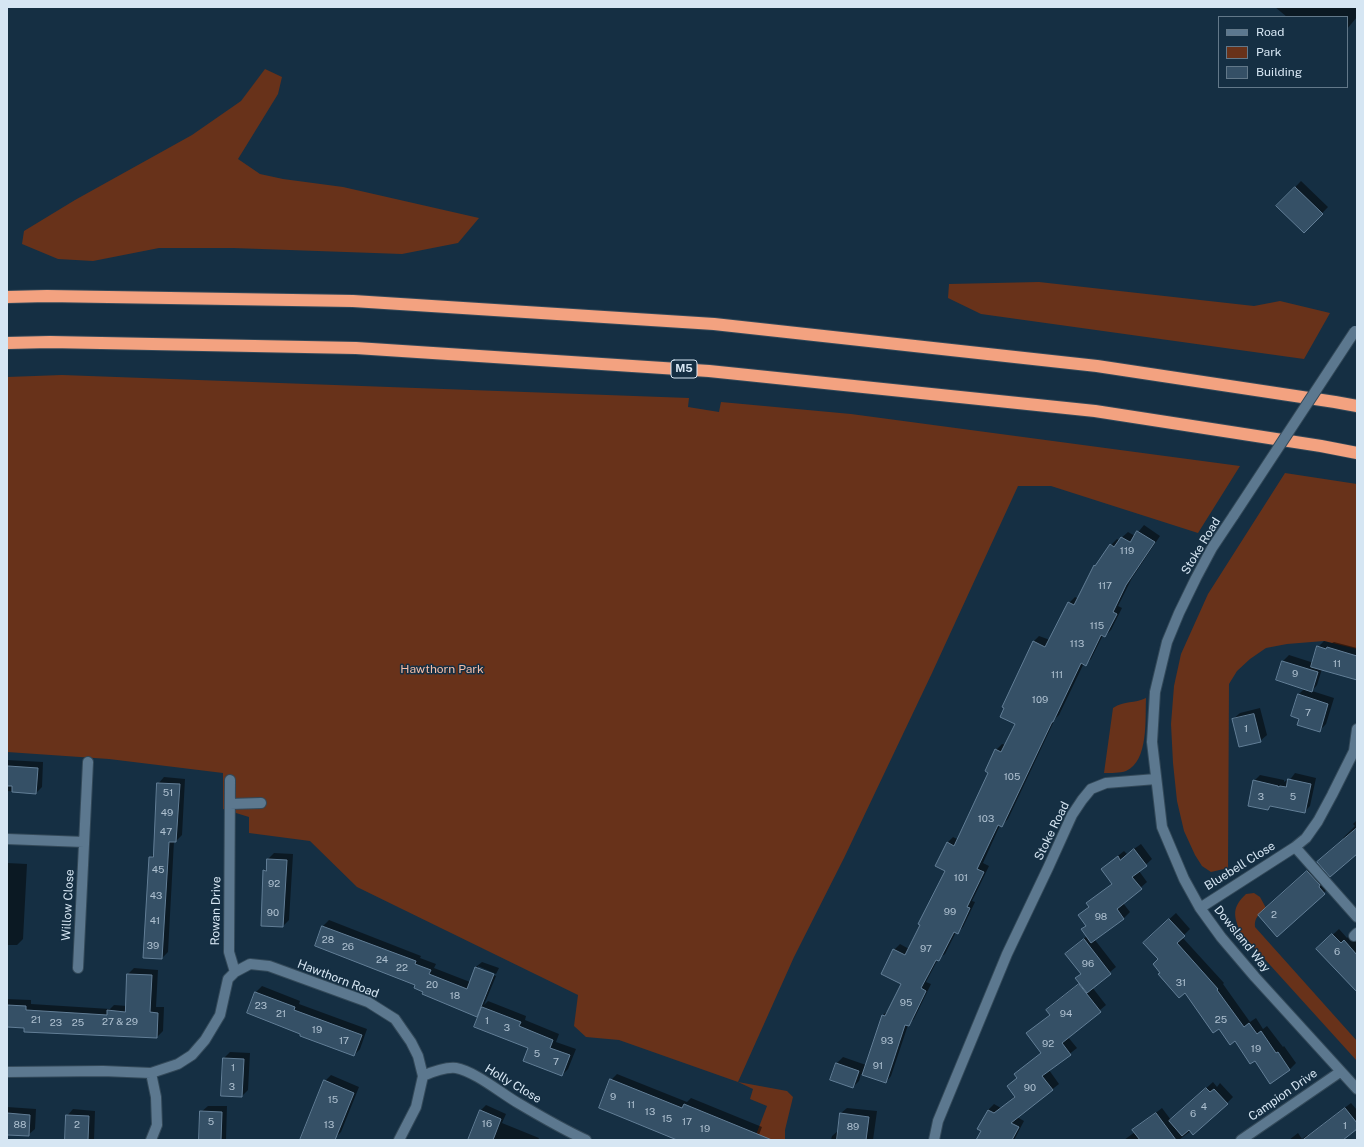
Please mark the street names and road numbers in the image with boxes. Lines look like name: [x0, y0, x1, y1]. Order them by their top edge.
road number: M5: [671, 360, 697, 378]
street label: Stoke Road: [1178, 515, 1224, 577]
street label: Stoke Road: [1032, 799, 1072, 863]
street label: Bluebell Close: [1202, 839, 1278, 893]
street label: Willow Close: [59, 869, 77, 941]
street label: Rowan Drive: [208, 876, 224, 946]
street label: Dowsland Way: [1211, 903, 1273, 975]
street label: Hawthorn Road: [295, 957, 381, 1001]
street label: Holly Close: [482, 1062, 544, 1106]
street label: Campion Drive: [1246, 1066, 1320, 1124]

